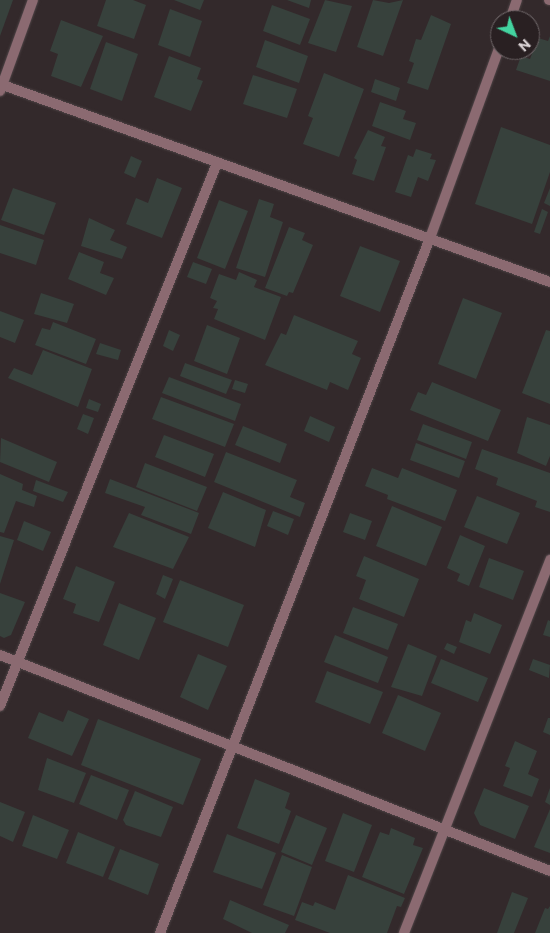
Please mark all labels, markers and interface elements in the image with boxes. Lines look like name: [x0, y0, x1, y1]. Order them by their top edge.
north arrow: [490, 10, 540, 60]
text: N: [515, 36, 535, 55]

